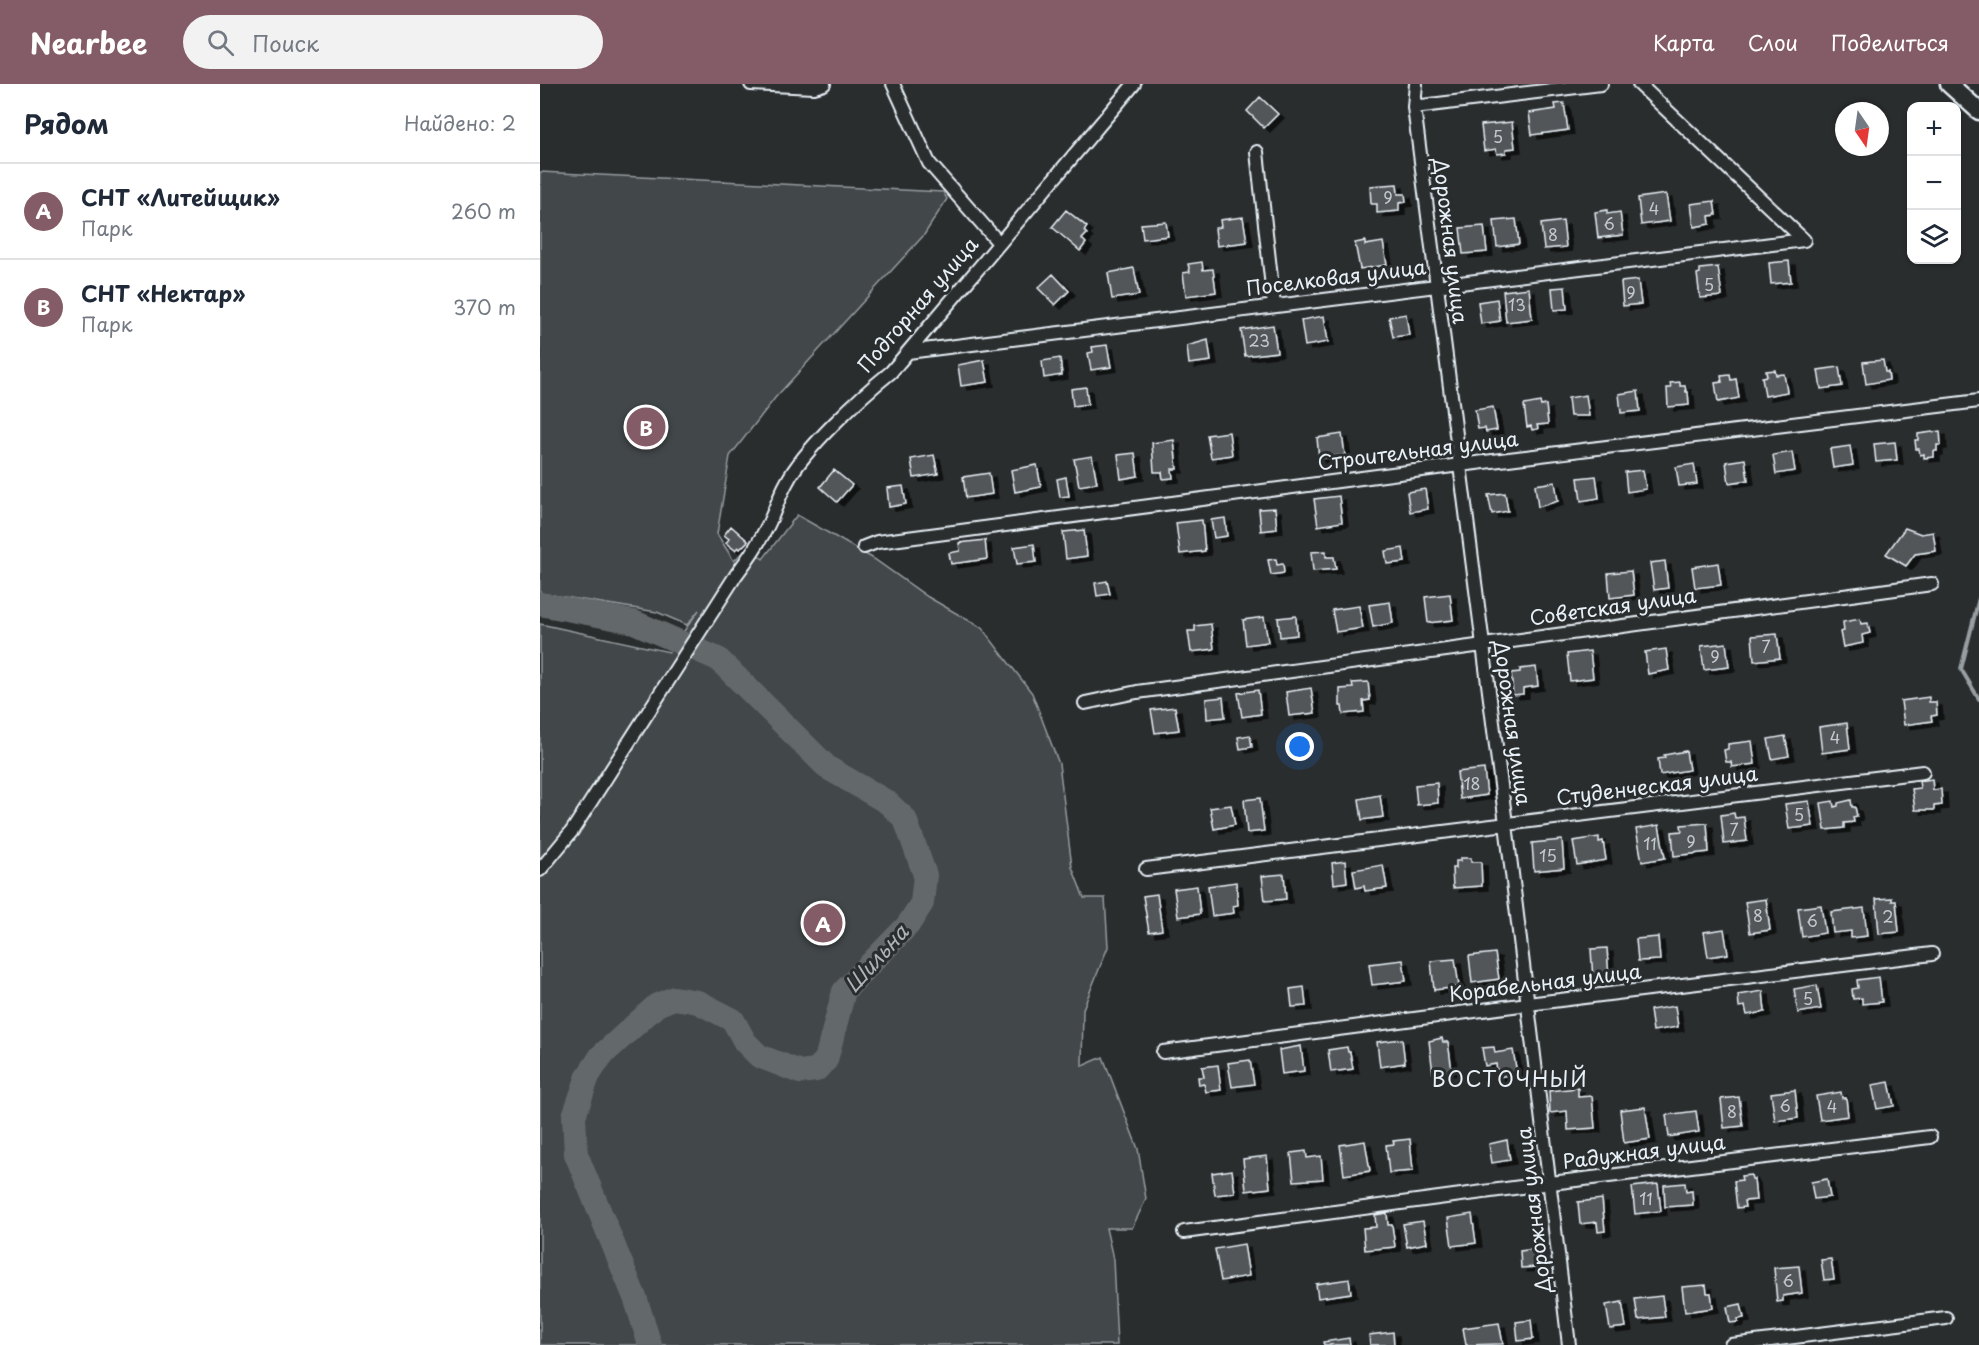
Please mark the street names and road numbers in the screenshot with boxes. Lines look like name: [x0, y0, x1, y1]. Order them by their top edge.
street label: Дорожная улица: [1426, 156, 1476, 326]
street label: Подгорная улица: [850, 230, 985, 379]
street label: Поселковая улица: [1244, 251, 1428, 303]
street label: Строительная улица: [1316, 423, 1520, 477]
street label: Советская улица: [1528, 579, 1698, 633]
street label: Дорожная улица: [1486, 637, 1539, 808]
street label: Студенческая улица: [1554, 758, 1760, 812]
street label: Корабельная улица: [1447, 955, 1643, 1009]
street label: Дорожная улица: [1508, 1125, 1558, 1295]
street label: Радужная улица: [1561, 1126, 1727, 1176]

